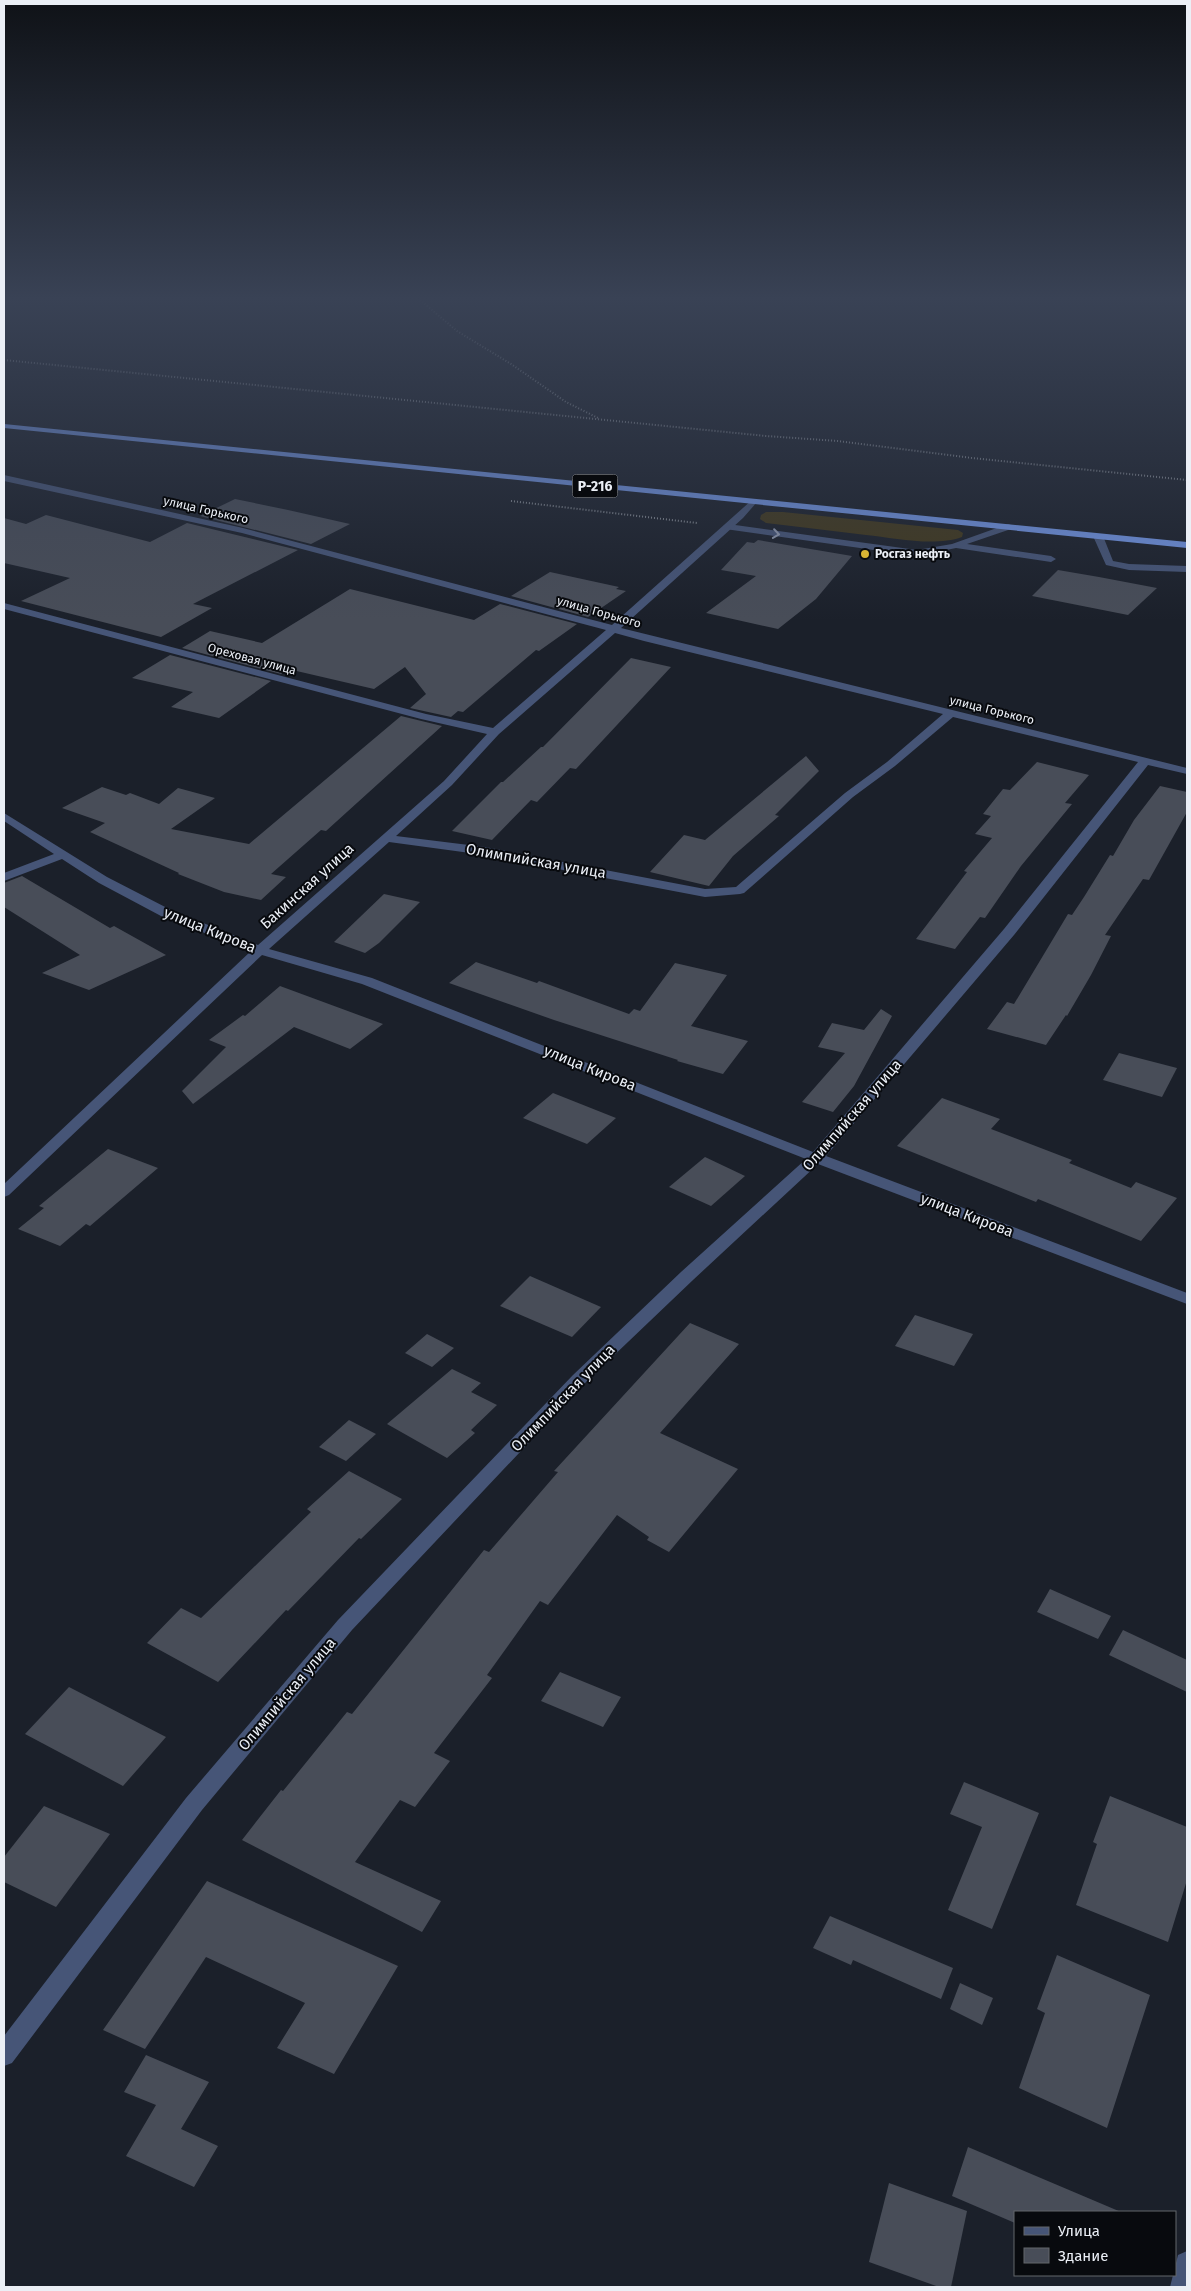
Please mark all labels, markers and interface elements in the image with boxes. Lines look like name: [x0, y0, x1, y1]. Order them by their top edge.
road number: Р-216: [572, 474, 618, 498]
street label: улица Горького: [162, 493, 250, 527]
one-way arrow: [772, 528, 780, 538]
place label: Росгаз нефть: [875, 547, 951, 561]
marker: Росгаз нефть: [859, 548, 871, 560]
street label: улица Горького: [555, 593, 643, 631]
street label: Ореховая улица: [206, 640, 298, 678]
street label: улица Горького: [948, 693, 1036, 727]
street label: Бакинская улица: [257, 839, 357, 933]
street label: Олимпийская улица: [465, 840, 607, 882]
street label: улица Кирова: [161, 903, 259, 957]
street label: улица Кирова: [541, 1041, 639, 1095]
street label: Олимпийская улица: [799, 1056, 905, 1174]
street label: улица Кирова: [918, 1189, 1016, 1241]
street label: Олимпийская улица: [507, 1341, 619, 1455]
street label: Олимпийская улица: [235, 1634, 339, 1754]
legend: [1014, 2211, 1176, 2276]
text: Улица: [1058, 2222, 1100, 2240]
text: Здание: [1058, 2247, 1108, 2265]

